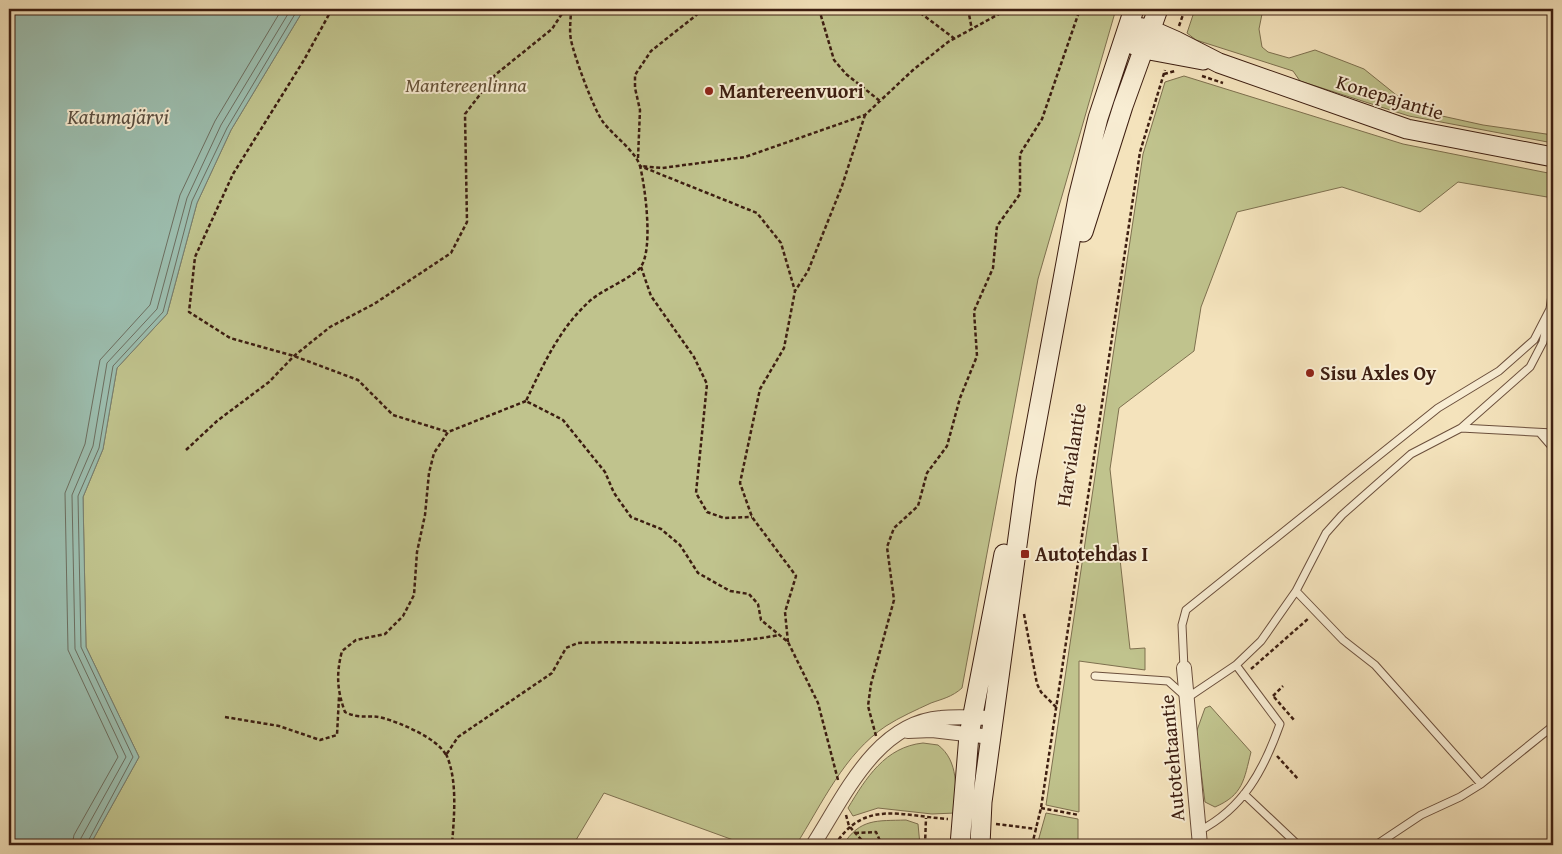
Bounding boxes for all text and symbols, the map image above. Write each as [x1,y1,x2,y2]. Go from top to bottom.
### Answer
street label: Konepajantie [1333,66,1447,127]
park label: Mantereenlinna [405,70,528,99]
place label: Mantereenvuori [719,76,864,105]
marker: Mantereenvuori [703,85,715,97]
water label: Katumajärvi [66,101,169,132]
place label: Sisu Axles Oy [1320,358,1437,387]
marker: Sisu Axles Oy [1304,367,1316,379]
street label: Harvialantie [1048,401,1093,509]
place label: Autotehdas I [1035,539,1148,568]
marker: Autotehdas I [1019,548,1031,560]
street label: Autotehtaantie [1152,693,1191,823]

